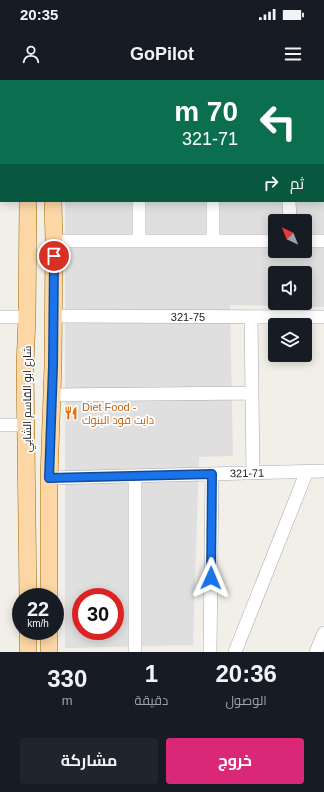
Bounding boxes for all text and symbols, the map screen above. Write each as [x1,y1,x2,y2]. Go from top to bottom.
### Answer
text: 20:35 [20,6,58,23]
icon: person [20,43,42,65]
icon: menu [282,43,304,65]
text: GoPilot [130,44,194,64]
text: 70 m [174,96,238,127]
icon: left [252,96,304,148]
text: 321-71 [182,129,238,149]
icon: right [260,172,282,194]
text: ثم [290,175,304,192]
north arrow [268,214,312,258]
map controls [268,214,312,362]
pin [37,239,71,273]
icon: arrive [43,245,65,267]
button: sound [268,266,312,310]
street label: 321-75 [171,311,205,323]
button: layers [268,318,312,362]
street label: شارع ابو القاسم الشابي [21,346,36,452]
place label: Diet Food - دايت فود البنوك [82,401,154,427]
restaurant icon: Diet Food - دايت فود البنوك [63,405,79,421]
street label: 321-71 [230,467,264,479]
position arrow [190,557,232,599]
speed limit sign: 30 [72,588,124,640]
text: 22 [27,598,49,620]
text: km/h [27,618,49,629]
text: 1 [145,660,158,687]
text: 20:36 [215,660,277,687]
text: 330 [47,665,87,692]
text: m [62,693,73,708]
text: دقيقة [134,693,168,708]
text: الوصول [225,693,267,708]
button: مشاركة [20,738,158,784]
button: خروج [166,738,304,784]

